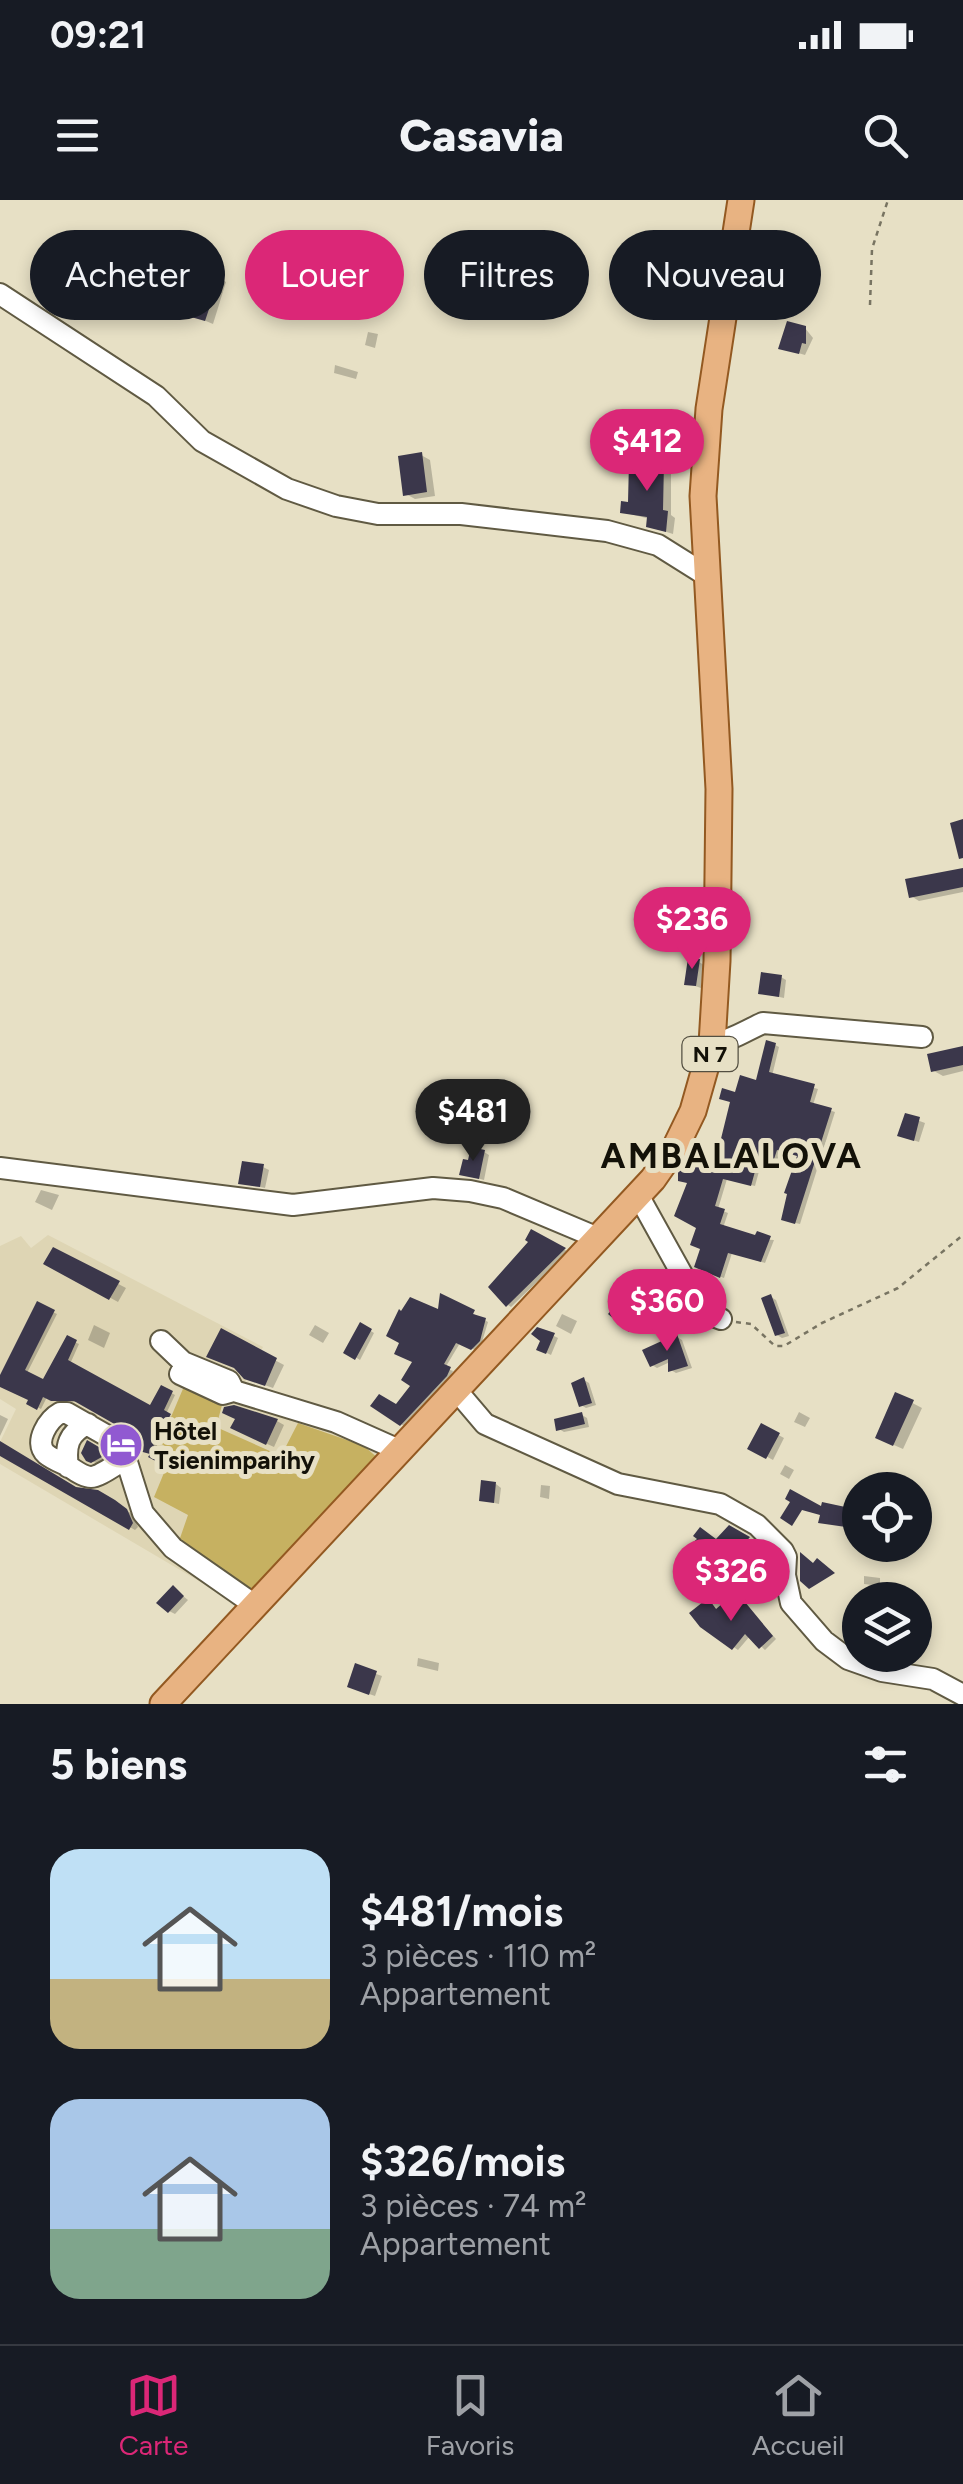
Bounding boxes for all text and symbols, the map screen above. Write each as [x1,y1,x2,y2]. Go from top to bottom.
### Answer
text: 09:21 [50,12,146,58]
icon: menu [50,108,105,163]
text: Casavia [399,108,564,162]
icon: search [858,108,913,163]
chip: Acheter [30,230,225,320]
chip: Louer [245,230,404,320]
chip: Filtres [424,230,589,320]
chip: Nouveau [609,230,821,320]
pin: $412 [588,409,706,494]
text: $412 [612,422,682,460]
pin: $236 [633,887,751,972]
text: $236 [656,900,728,938]
road number: N 7 [682,1037,738,1071]
pin: $481 [414,1079,532,1164]
text: $481 [437,1092,509,1130]
district label: AMBALALOVA [601,1135,863,1177]
pin: $360 [608,1269,726,1354]
text: $360 [630,1282,704,1320]
place label: Hôtel Tsienimparihy [154,1416,316,1475]
hotel icon: Hôtel Tsienimparihy [98,1422,144,1468]
map controls [842,1472,932,1672]
button: locate [842,1472,932,1562]
pin: $326 [672,1539,790,1624]
text: $326 [695,1552,767,1590]
button: layers [842,1582,932,1672]
icon: filters [858,1737,913,1792]
text: 5 biens [50,1739,187,1790]
text: $481/mois [360,1886,563,1937]
icon: home [130,1889,250,2009]
text: 3 pièces · 110 m² [360,1937,596,1975]
text: Appartement [360,1975,551,2013]
text: $326/mois [360,2136,565,2187]
icon: home [130,2139,250,2259]
text: 3 pièces · 74 m² [360,2187,587,2225]
text: Appartement [360,2225,551,2263]
tab: Carte [119,2368,188,2462]
tab: Favoris [426,2368,514,2462]
tab: Accueil [752,2368,844,2462]

